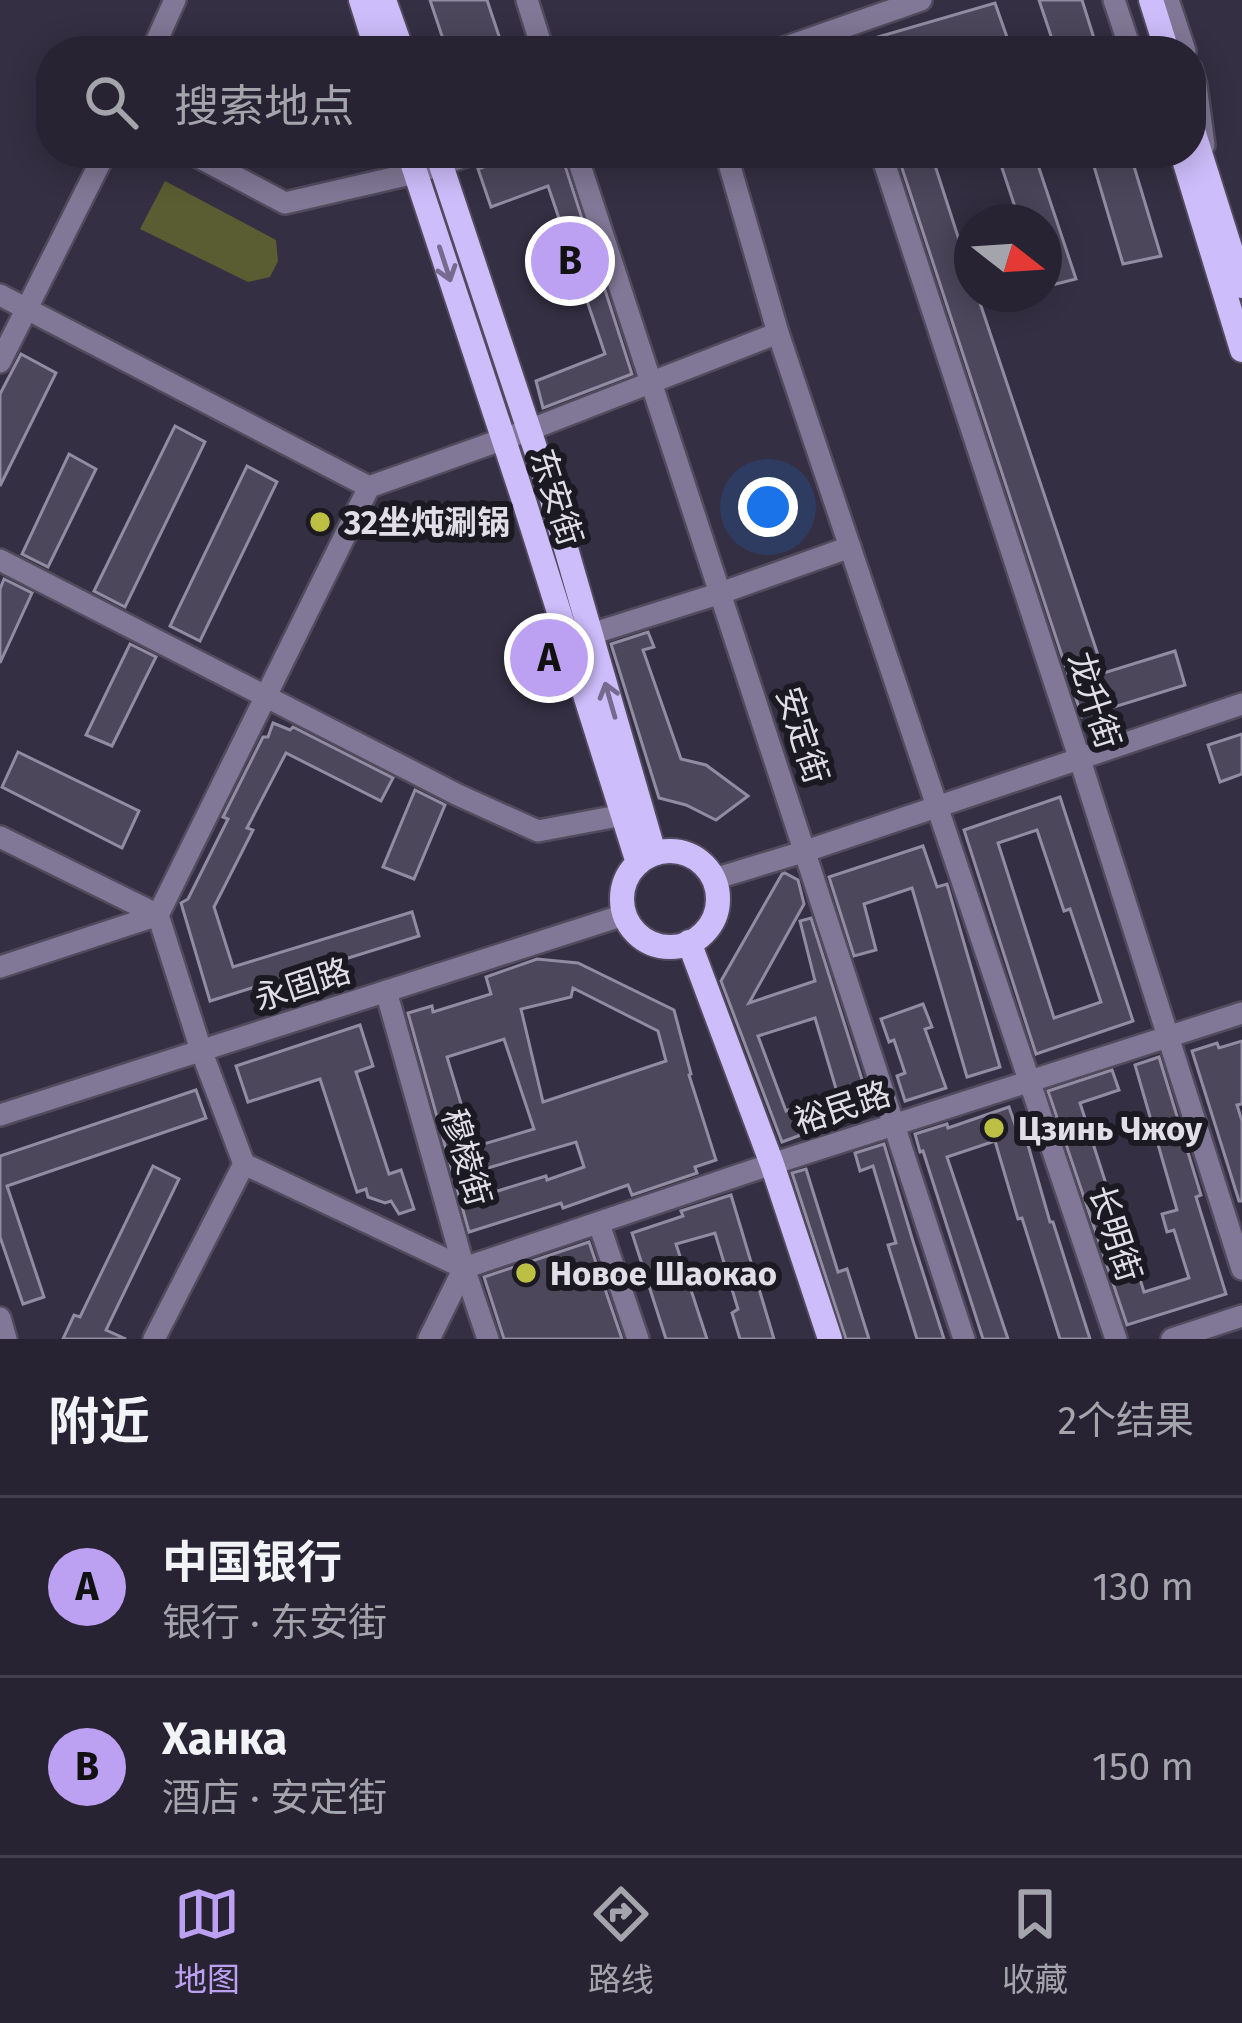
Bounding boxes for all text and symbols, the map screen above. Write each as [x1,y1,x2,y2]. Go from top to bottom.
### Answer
search box [36,36,1206,168]
icon: search [78,69,144,135]
text: 搜索地点 [174,80,354,134]
north arrow [954,204,1062,312]
pin: B [531,216,609,306]
one-way arrow [436,244,458,282]
street label: 东安街 [522,444,590,551]
your location [738,477,798,537]
place label: 32坐炖涮锅 [343,503,510,543]
marker: 32坐炖涮锅 [307,509,333,535]
pin: A [510,613,588,703]
street label: 龙升街 [1060,647,1128,754]
one-way arrow [598,682,620,720]
street label: 安定街 [768,682,836,789]
street label: 永固路 [249,951,356,1019]
street label: 裕民路 [789,1074,896,1142]
street label: 穆棱街 [433,1104,499,1210]
place label: Цзинь Чжоу [1018,1109,1203,1149]
marker: Цзинь Чжоу [981,1115,1007,1141]
street label: 长明街 [1081,1180,1149,1287]
place label: Новое Шаокао [550,1254,777,1294]
marker: Новое Шаокао [513,1260,539,1286]
text: 附近 [48,1391,150,1453]
text: 2个结果 [1058,1398,1194,1444]
text: 中国银行 [162,1536,342,1590]
text: A [75,1564,99,1610]
text: 130 m [1092,1564,1194,1610]
text: 银行 · 东安街 [162,1600,387,1646]
text: Ханка [162,1712,287,1766]
text: B [75,1744,99,1790]
text: 150 m [1092,1744,1194,1790]
text: 酒店 · 安定街 [162,1775,387,1821]
tab: 地图 [174,1881,240,2001]
tab: 路线 [588,1881,654,2001]
tab: 收藏 [1002,1881,1068,2001]

